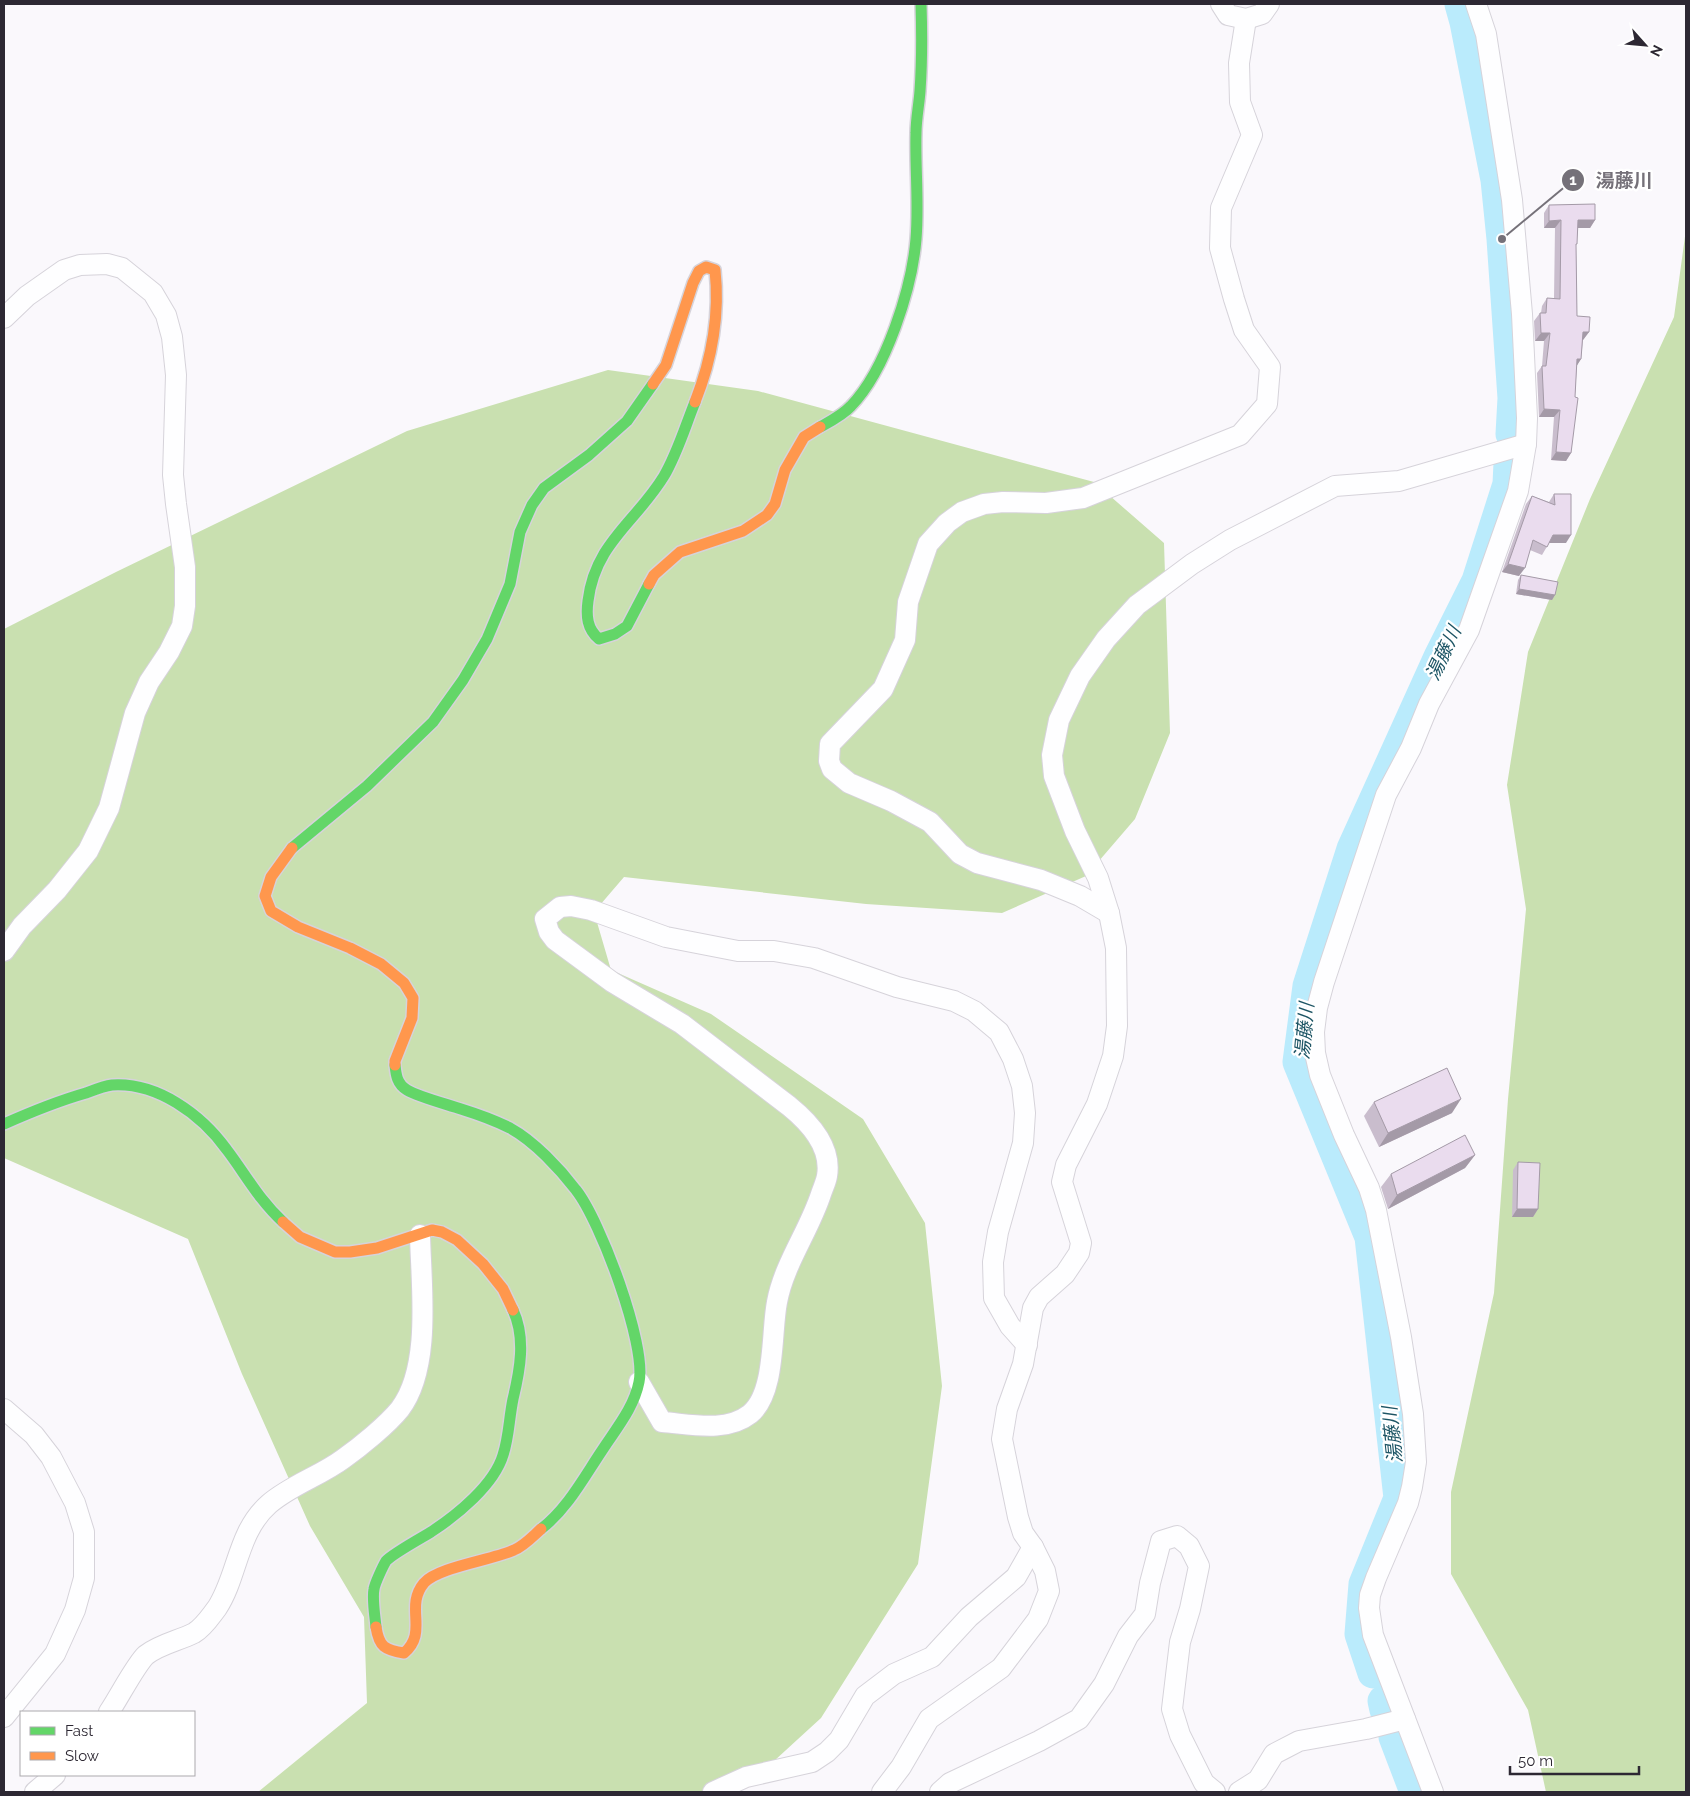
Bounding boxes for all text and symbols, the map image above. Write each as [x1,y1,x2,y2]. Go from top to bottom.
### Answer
north arrow [1620,20,1670,70]
text: N [1647,43,1666,59]
callout: 湯藤川 [1561,163,1663,197]
text: 湯藤川 [1595,169,1653,191]
text: 1 [1569,171,1577,189]
water label: 湯藤川 [1421,621,1466,683]
water label: 湯藤川 [1291,1000,1318,1060]
water label: 湯藤川 [1378,1404,1406,1465]
legend [20,1711,195,1776]
text: Fast [65,1722,93,1740]
scale bar [1510,1744,1639,1776]
text: Slow [65,1747,99,1765]
text: 50 m [1518,1752,1553,1770]

